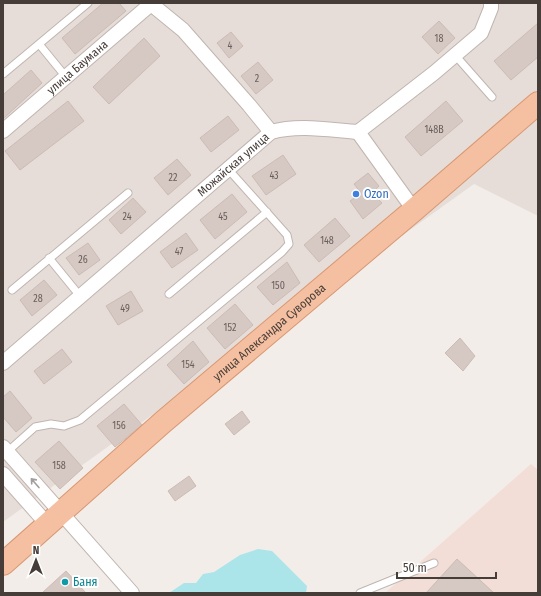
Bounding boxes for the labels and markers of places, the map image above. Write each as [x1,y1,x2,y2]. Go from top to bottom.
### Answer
place label: Ozon [364,187,389,201]
marker: Ozon [351,189,361,199]
place label: Баня [73,575,98,589]
marker: Баня [60,577,70,587]

